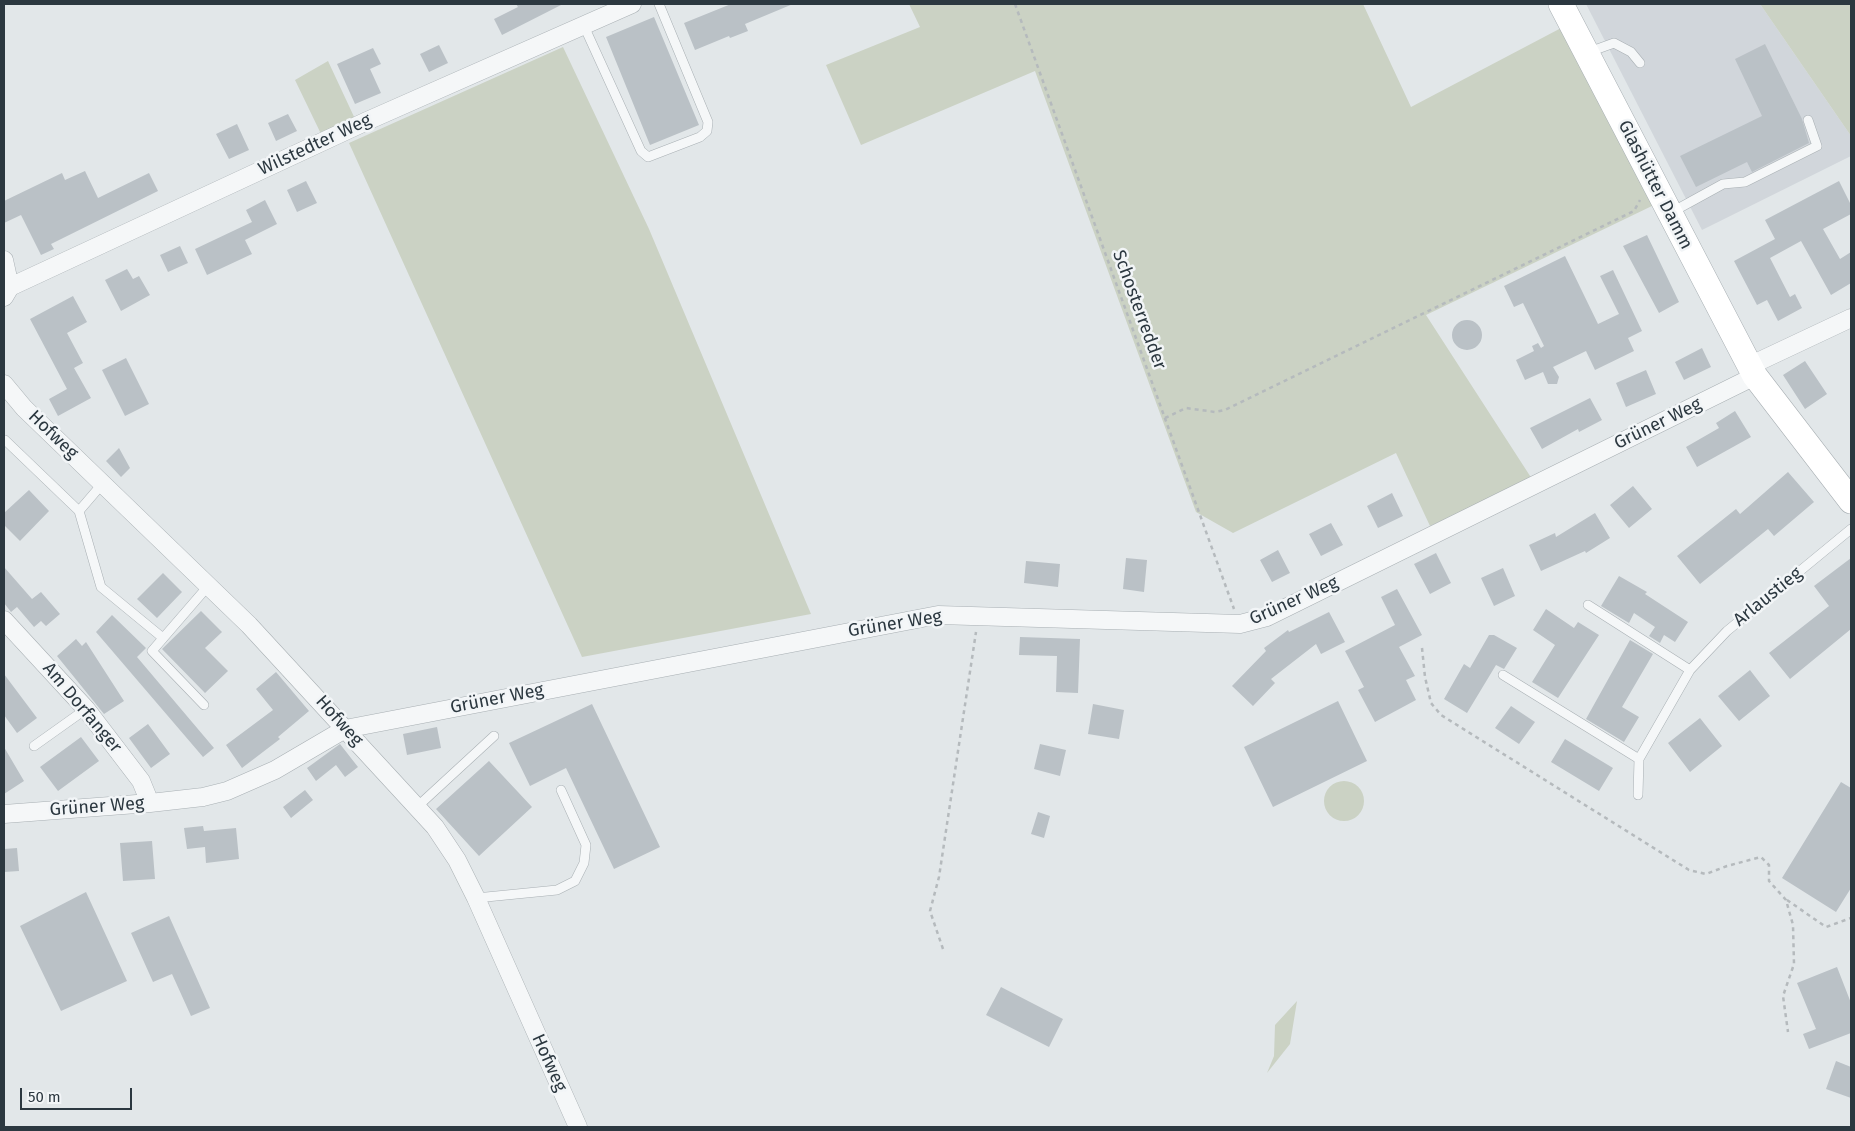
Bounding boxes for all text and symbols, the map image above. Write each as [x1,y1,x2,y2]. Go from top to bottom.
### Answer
street label: Wilstedter Weg [255,109,375,181]
street label: Glashütter Damm [1613,117,1697,253]
street label: Schosterredder [1107,247,1171,373]
street label: Grüner Weg [1611,394,1705,454]
street label: Hofweg [24,406,82,464]
street label: Arlaustieg [1729,563,1807,631]
street label: Grüner Weg [1246,572,1342,630]
street label: Grüner Weg [847,606,943,642]
street label: Am Dorfanger [38,658,126,758]
street label: Grüner Weg [448,679,546,719]
street label: Hofweg [311,691,367,751]
street label: Grüner Weg [49,793,145,821]
street label: Hofweg [527,1031,571,1095]
scale bar [22,1078,135,1110]
text: 50 m [28,1088,61,1106]

